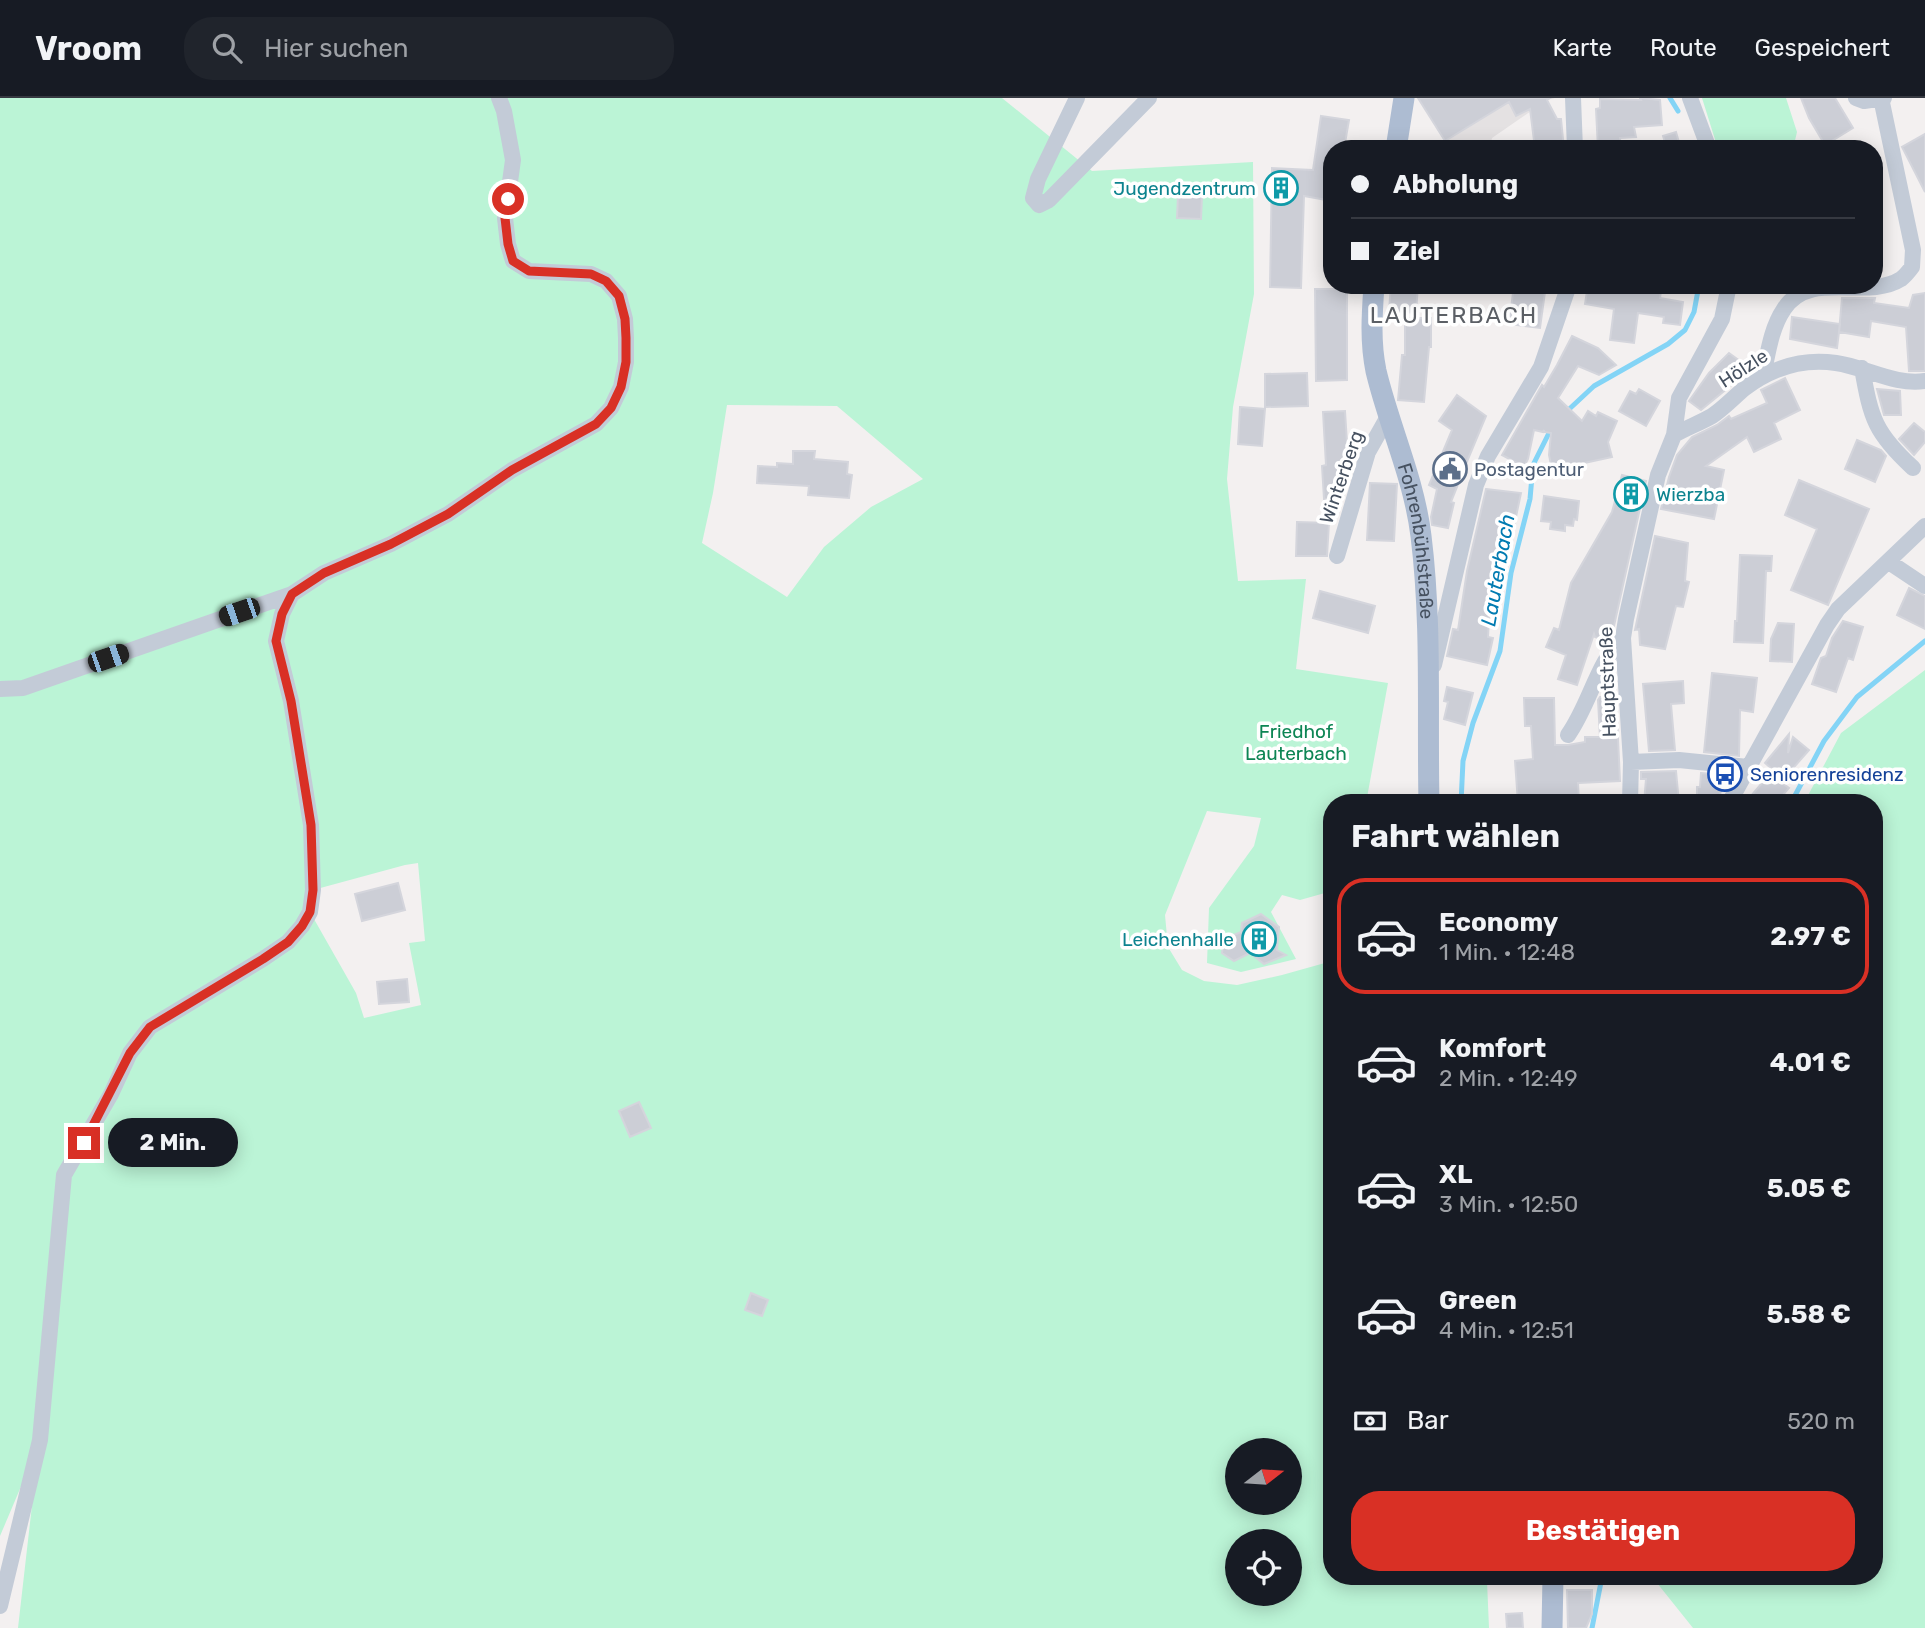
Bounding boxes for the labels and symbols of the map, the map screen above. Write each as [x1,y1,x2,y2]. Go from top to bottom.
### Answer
building icon: Jugendzentrum [1262,169,1300,207]
place label: Jugendzentrum [1113,177,1256,200]
route start [492,183,524,215]
district label: LAUTERBACH [1370,301,1538,329]
street label: Hölzle [1714,344,1772,393]
street label: Winterberg [1315,428,1368,527]
public building icon: Postagentur [1431,450,1469,488]
place label: Postagentur [1474,458,1585,481]
street label: Fohrenbühlstraße [1393,460,1438,620]
building icon: Wierzba [1612,475,1650,513]
place label: Wierzba [1656,483,1725,506]
water label: Lauterbach [1475,512,1520,628]
car [216,595,263,629]
street label: Hauptstraße [1594,626,1621,738]
car [85,641,132,675]
park label: Friedhof Lauterbach [1245,720,1347,765]
bus stop icon: Seniorenresidenz [1706,755,1744,793]
place label: Seniorenresidenz [1750,763,1904,786]
building icon: Leichenhalle [1240,920,1278,958]
place label: Leichenhalle [1122,928,1234,951]
callout: 2 Min. [108,1118,238,1168]
route end [68,1127,100,1159]
north arrow [1225,1438,1302,1516]

